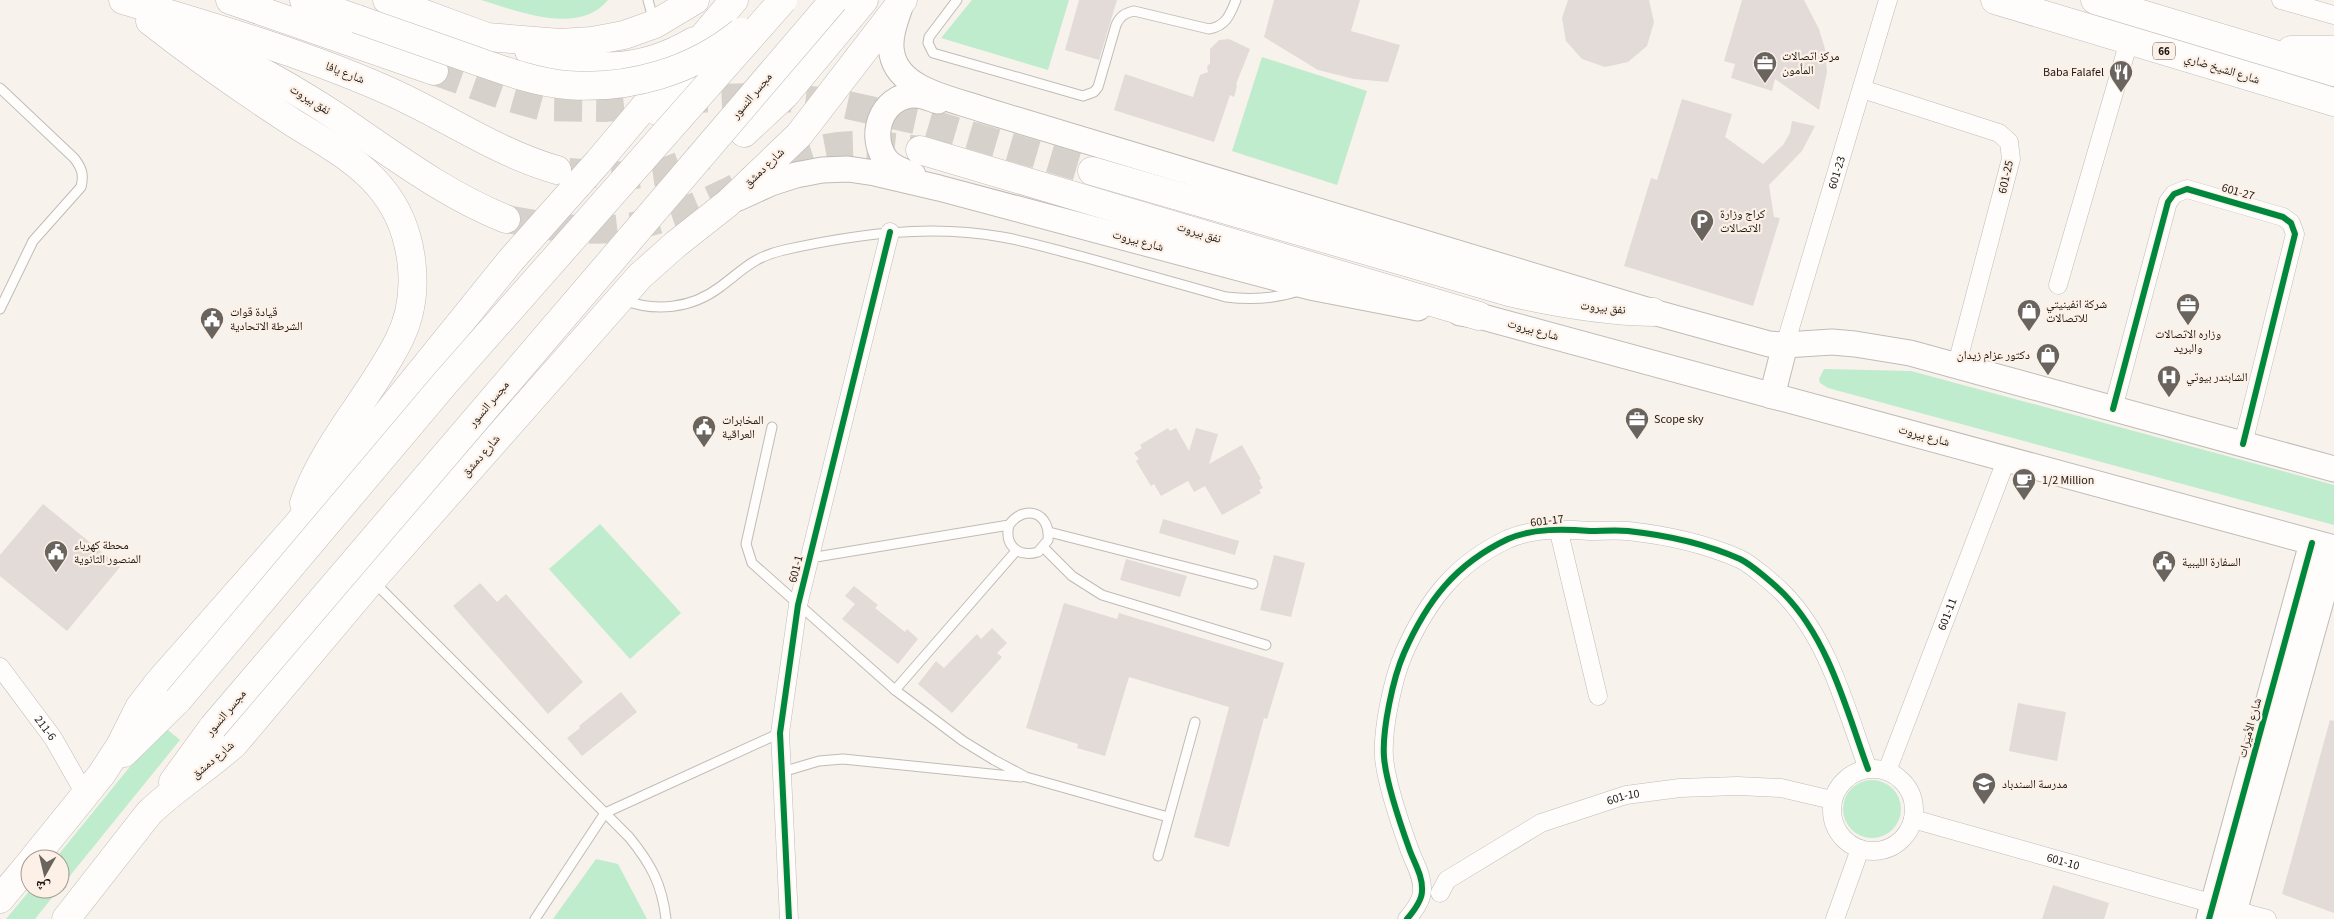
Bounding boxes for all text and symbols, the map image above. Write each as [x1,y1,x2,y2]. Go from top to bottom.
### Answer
road number: 66 [2153,42,2175,59]
place label: مركز اتصالات المأمون [1782,48,1839,79]
street label: شارع الشيخ ضاري [2182,49,2262,90]
office icon: مركز اتصالات المأمون [1752,50,1778,84]
street label: شارع يافا [323,58,367,88]
restaurant icon: Baba Falafel [2108,59,2134,93]
place label: Baba Falafel [2043,64,2104,81]
street label: مجسر النسور [727,69,776,124]
street label: نفق بيروت [286,81,334,119]
street label: شارع دمشق [740,144,788,192]
street label: 601-23 [1824,154,1849,191]
street label: 601-25 [1994,159,2018,195]
street label: 601-27 [2220,179,2256,205]
place label: كراج وزارة الاتصالات [1720,206,1765,237]
parking icon: كراج وزارة الاتصالات [1689,208,1715,242]
street label: نفق بيروت [1175,218,1223,248]
street label: شارع بيروت [1110,226,1166,256]
office icon: وزاره الاتصالات والبريد [2175,292,2201,326]
place label: شركة انفينيتي للاتصالات [2046,296,2107,327]
street label: نفق بيروت [1580,297,1626,319]
shop icon: شركة انفينيتي للاتصالات [2016,298,2042,332]
place label: قيادة قوات الشرطة الاتحادية [230,304,303,335]
public building icon: قيادة قوات الشرطة الاتحادية [199,306,225,340]
street label: شارع بيروت [1505,315,1561,345]
place label: وزاره الاتصالات والبريد [2155,326,2221,357]
shop icon: دكتور عزام زيدان [2035,342,2061,376]
place label: دكتور عزام زيدان [1957,347,2030,364]
hospital icon: الشابندر بيوتي [2156,364,2182,398]
place label: الشابندر بيوتي [2186,369,2248,387]
street label: مجسر النسور [464,377,513,432]
office icon: Scope sky [1624,406,1650,440]
place label: Scope sky [1654,411,1704,428]
place label: المخابرات العراقية [722,412,764,443]
public building icon: المخابرات العراقية [691,414,717,448]
street label: شارع بيروت [1896,421,1952,451]
street label: شارع دمشق [458,431,504,481]
cafe icon: 1/2 Million [2011,467,2037,501]
place label: 1/2 Million [2042,472,2094,489]
street label: 601-17 [1529,511,1565,531]
place label: محطة كهرباء المنصور الثانوية [74,537,141,568]
public building icon: محطة كهرباء المنصور الثانوية [43,539,69,573]
public building icon: السفارة الليبية [2151,549,2177,583]
street label: 601-1 [784,554,808,584]
place label: السفارة الليبية [2182,554,2241,571]
street label: 601-11 [1933,595,1961,633]
street label: مجسر النسور [201,686,250,741]
street label: شارع الأميرات [2234,696,2266,760]
street label: 211-6 [30,712,61,744]
street label: شارع دمشق [188,737,238,783]
school or university icon: مدرسة السندباد [1971,771,1997,805]
place label: مدرسة السندباد [2002,776,2067,793]
street label: 601-10 [1604,785,1641,809]
north arrow [20,849,70,899]
street label: 601-10 [2045,849,2082,874]
text: ش [34,875,52,897]

